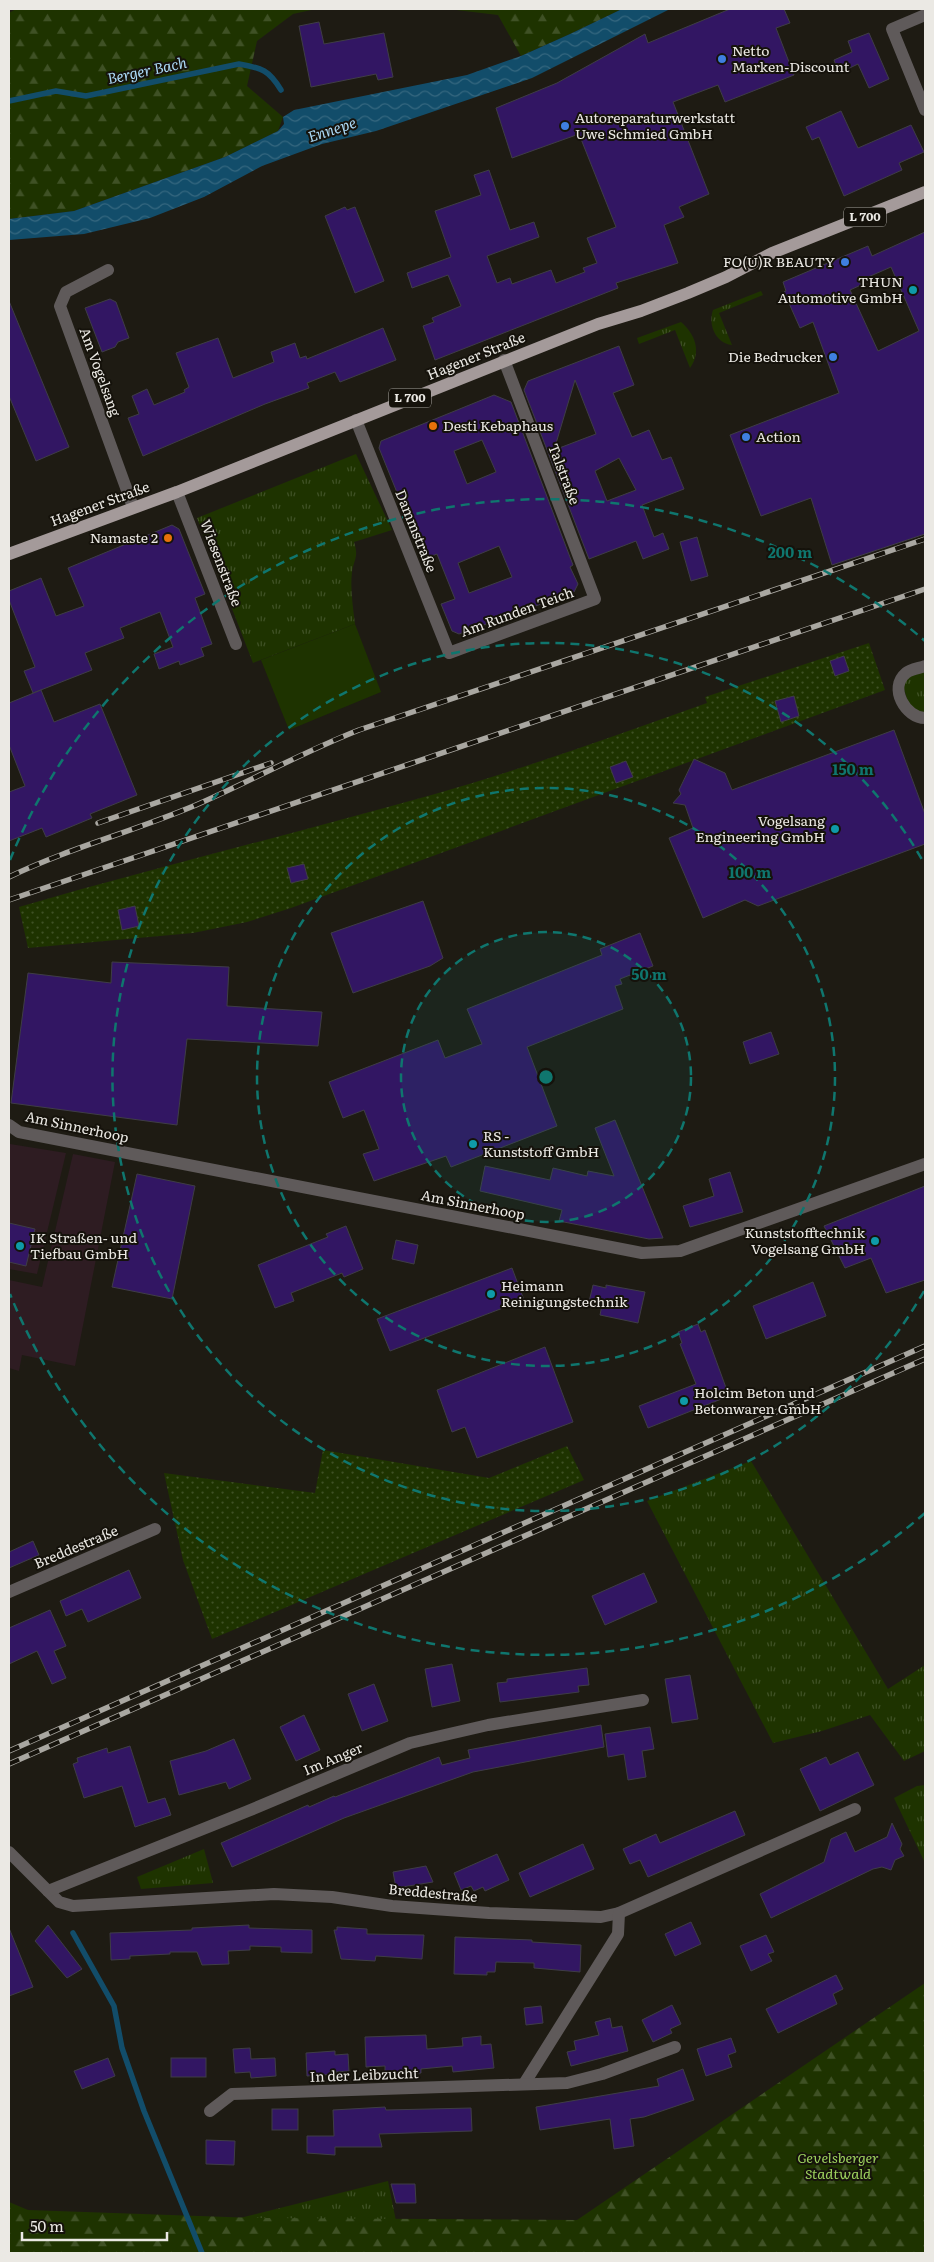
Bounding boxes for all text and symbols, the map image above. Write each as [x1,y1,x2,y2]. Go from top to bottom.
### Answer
place label: Netto Marken-Discount [732,40,850,76]
water label: Berger Bach [105,50,189,89]
marker: Netto Marken-Discount [716,53,728,65]
place label: Autoreparaturwerkstatt Uwe Schmied GmbH [575,107,736,143]
water label: Ennepe [304,110,359,147]
marker: Autoreparaturwerkstatt Uwe Schmied GmbH [559,120,571,132]
road number: L 700 [844,208,886,226]
place label: FO(U)R BEAUTY [723,251,835,271]
marker: FO(U)R BEAUTY [839,256,851,268]
place label: THUN Automotive GmbH [778,271,903,307]
marker: THUN Automotive GmbH [907,284,919,296]
street label: Am Vogelsang [76,324,126,419]
street label: Hagener Straße [424,326,528,384]
place label: Die Bedrucker [728,346,823,366]
marker: Die Bedrucker [827,351,839,363]
road number: L 700 [389,388,431,408]
place label: Desti Kebaphaus [443,415,553,435]
marker: Desti Kebaphaus [427,420,439,432]
place label: Action [756,426,801,446]
marker: Action [740,431,752,443]
street label: Talstraße [544,440,586,507]
street label: Hagener Straße [47,476,152,530]
street label: Dammstraße [391,486,443,575]
street label: Wiesenstraße [196,516,248,609]
place label: Namaste 2 [90,527,158,547]
marker: Namaste 2 [162,532,174,544]
text: 200 m [768,540,812,563]
street label: Am Runden Teich [457,581,576,641]
text: 150 m [832,757,874,780]
place label: Vogelsang Engineering GmbH [696,810,825,846]
marker: Vogelsang Engineering GmbH [829,823,841,835]
text: 100 m [729,860,771,883]
text: 50 m [631,962,667,985]
centre of rings [537,1068,555,1086]
street label: Am Sinnerhoop [24,1105,131,1147]
place label: RS - Kunststoff GmbH [483,1125,599,1161]
marker: RS - Kunststoff GmbH [467,1138,479,1150]
street label: Am Sinnerhoop [420,1184,527,1224]
place label: Kunststofftechnik Vogelsang GmbH [745,1222,865,1258]
place label: IK Straßen- und Tiefbau GmbH [30,1227,138,1263]
marker: Kunststofftechnik Vogelsang GmbH [869,1235,881,1247]
marker: IK Straßen- und Tiefbau GmbH [14,1240,26,1252]
place label: Heimann Reinigungstechnik [501,1275,628,1311]
marker: Heimann Reinigungstechnik [485,1288,497,1300]
place label: Holcim Beton und Betonwaren GmbH [694,1382,822,1418]
marker: Holcim Beton und Betonwaren GmbH [678,1395,690,1407]
street label: Breddestraße [31,1519,121,1573]
street label: Im Anger [300,1736,366,1780]
street label: Breddestraße [388,1878,478,1906]
street label: In der Leibzucht [309,2062,419,2086]
park label: Gevelsberger Stadtwald [797,2147,879,2183]
scale bar [22,2210,168,2242]
text: 50 m [30,2214,64,2237]

